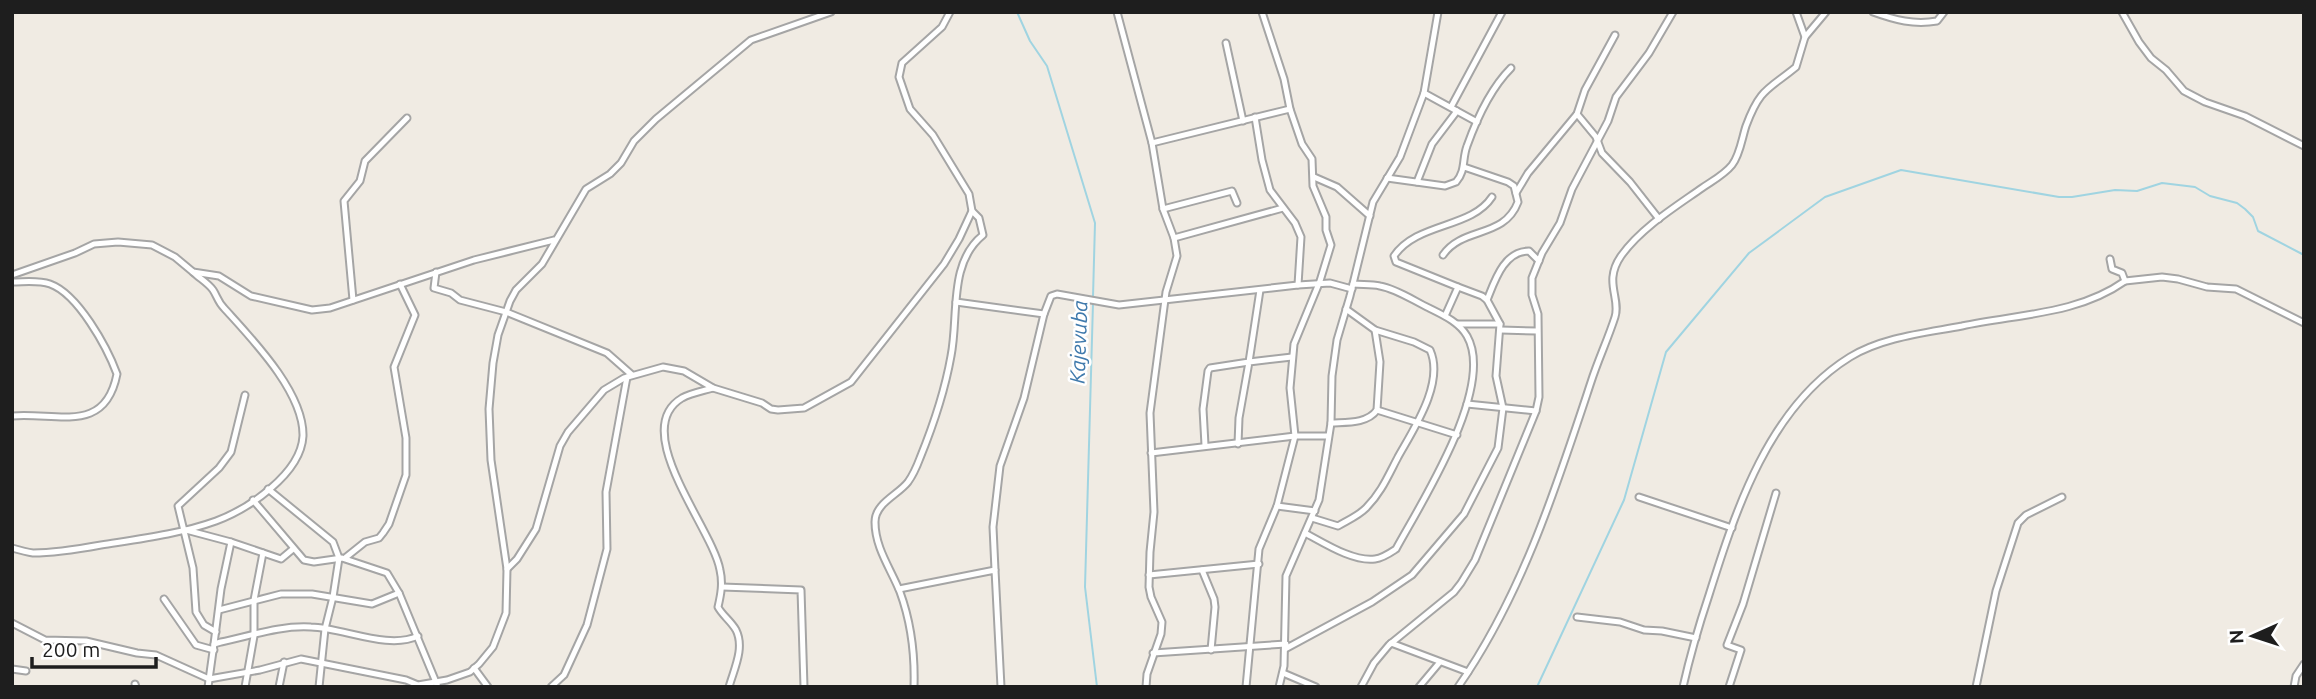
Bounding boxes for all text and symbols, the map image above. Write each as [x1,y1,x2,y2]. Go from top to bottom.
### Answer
water label: Kajevuba [1065,300,1091,384]
north arrow [2218,601,2288,671]
scale bar [32,626,156,670]
text: N [2225,629,2247,645]
text: 200 m [42,637,100,661]

